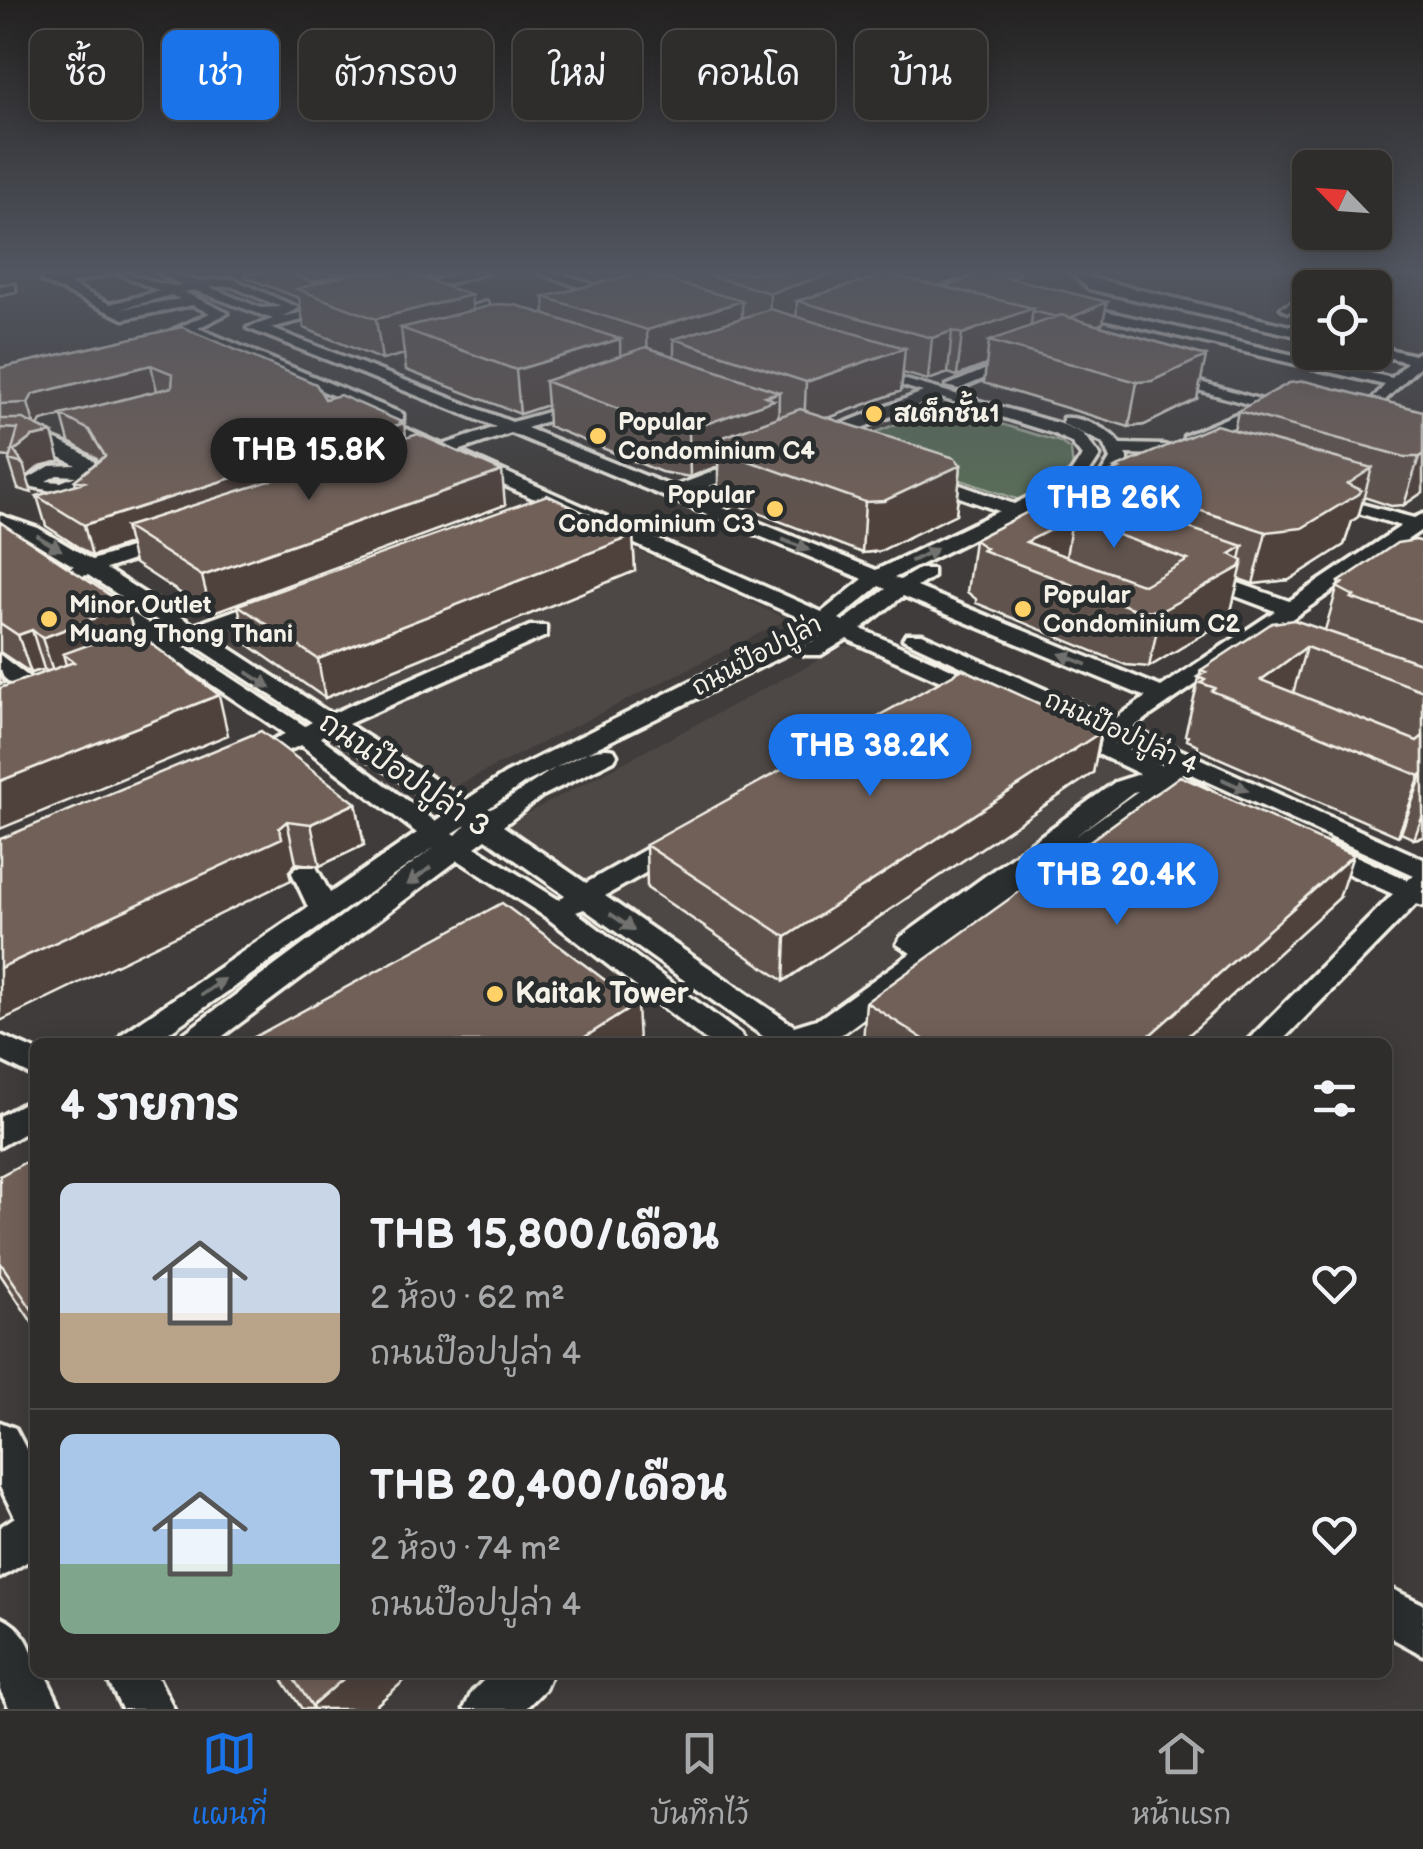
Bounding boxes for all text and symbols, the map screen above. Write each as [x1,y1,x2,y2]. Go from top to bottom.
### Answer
chip: ซื้อ [30,30,142,120]
chip: เช่า [162,30,279,120]
chip: ตัวกรอง [299,30,493,120]
chip: ใหม่ [513,30,642,120]
chip: คอนโด [662,30,835,120]
chip: บ้าน [855,30,987,120]
north arrow [1292,150,1392,250]
map controls [1292,150,1392,370]
button: locate [1292,270,1392,370]
place label: สเต็กชั้น1 [894,390,1000,430]
marker: สเต็กชั้น1 [863,403,885,425]
place label: Popular Condominium C4 [618,407,815,467]
pin: THB 15.8K [195,418,423,503]
marker: Popular Condominium C4 [587,425,609,447]
text: THB 15.8K [232,431,386,470]
pin: THB 26K [1022,466,1206,551]
text: THB 26K [1047,479,1181,518]
place label: Popular Condominium C3 [558,480,756,540]
marker: Popular Condominium C3 [764,498,786,520]
one-way arrow [35,533,63,551]
one-way arrow [781,537,810,553]
one-way arrow [910,547,939,564]
place label: Popular Condominium C2 [1043,580,1240,640]
place label: Minor Outlet Muang Thong Thani [69,590,293,650]
marker: Popular Condominium C2 [1012,598,1034,620]
street label: ถนนป๊อปปูล่า [686,607,828,705]
marker: Minor Outlet Muang Thong Thani [38,608,60,630]
one-way arrow [1058,651,1088,667]
one-way arrow [245,670,272,688]
street label: ถนนป๊อปปูล่า 4 [1039,682,1203,784]
street label: ถนนป๊อปปูล่า 3 [310,702,498,848]
pin: THB 38.2K [756,714,984,799]
text: THB 38.2K [791,727,949,766]
one-way arrow [1220,777,1250,793]
pin: THB 20.4K [1003,843,1231,928]
text: THB 20.4K [1037,856,1197,895]
one-way arrow [406,865,433,885]
one-way arrow [608,912,635,931]
place label: Kaitak Tower [515,976,690,1012]
one-way arrow [199,978,226,997]
marker: Kaitak Tower [484,983,506,1005]
icon: filters [1307,1071,1362,1126]
text: 4 รายการ [60,1081,240,1132]
text: THB 15,800/เดือน [370,1210,719,1261]
icon: home [140,1223,260,1343]
icon: heart [1307,1256,1362,1311]
text: 2 ห้อง · 62 m² [370,1279,565,1318]
text: ถนนป๊อปปูล่า 4 [370,1335,581,1374]
text: THB 20,400/เดือน [370,1461,727,1512]
icon: home [140,1474,260,1594]
icon: heart [1307,1507,1362,1562]
text: 2 ห้อง · 74 m² [370,1530,561,1569]
text: ถนนป๊อปปูล่า 4 [370,1586,581,1625]
tab: แผนที่ [192,1726,267,1835]
tab: บันทึกไว้ [650,1726,749,1835]
tab: หน้าแรก [1132,1726,1231,1835]

